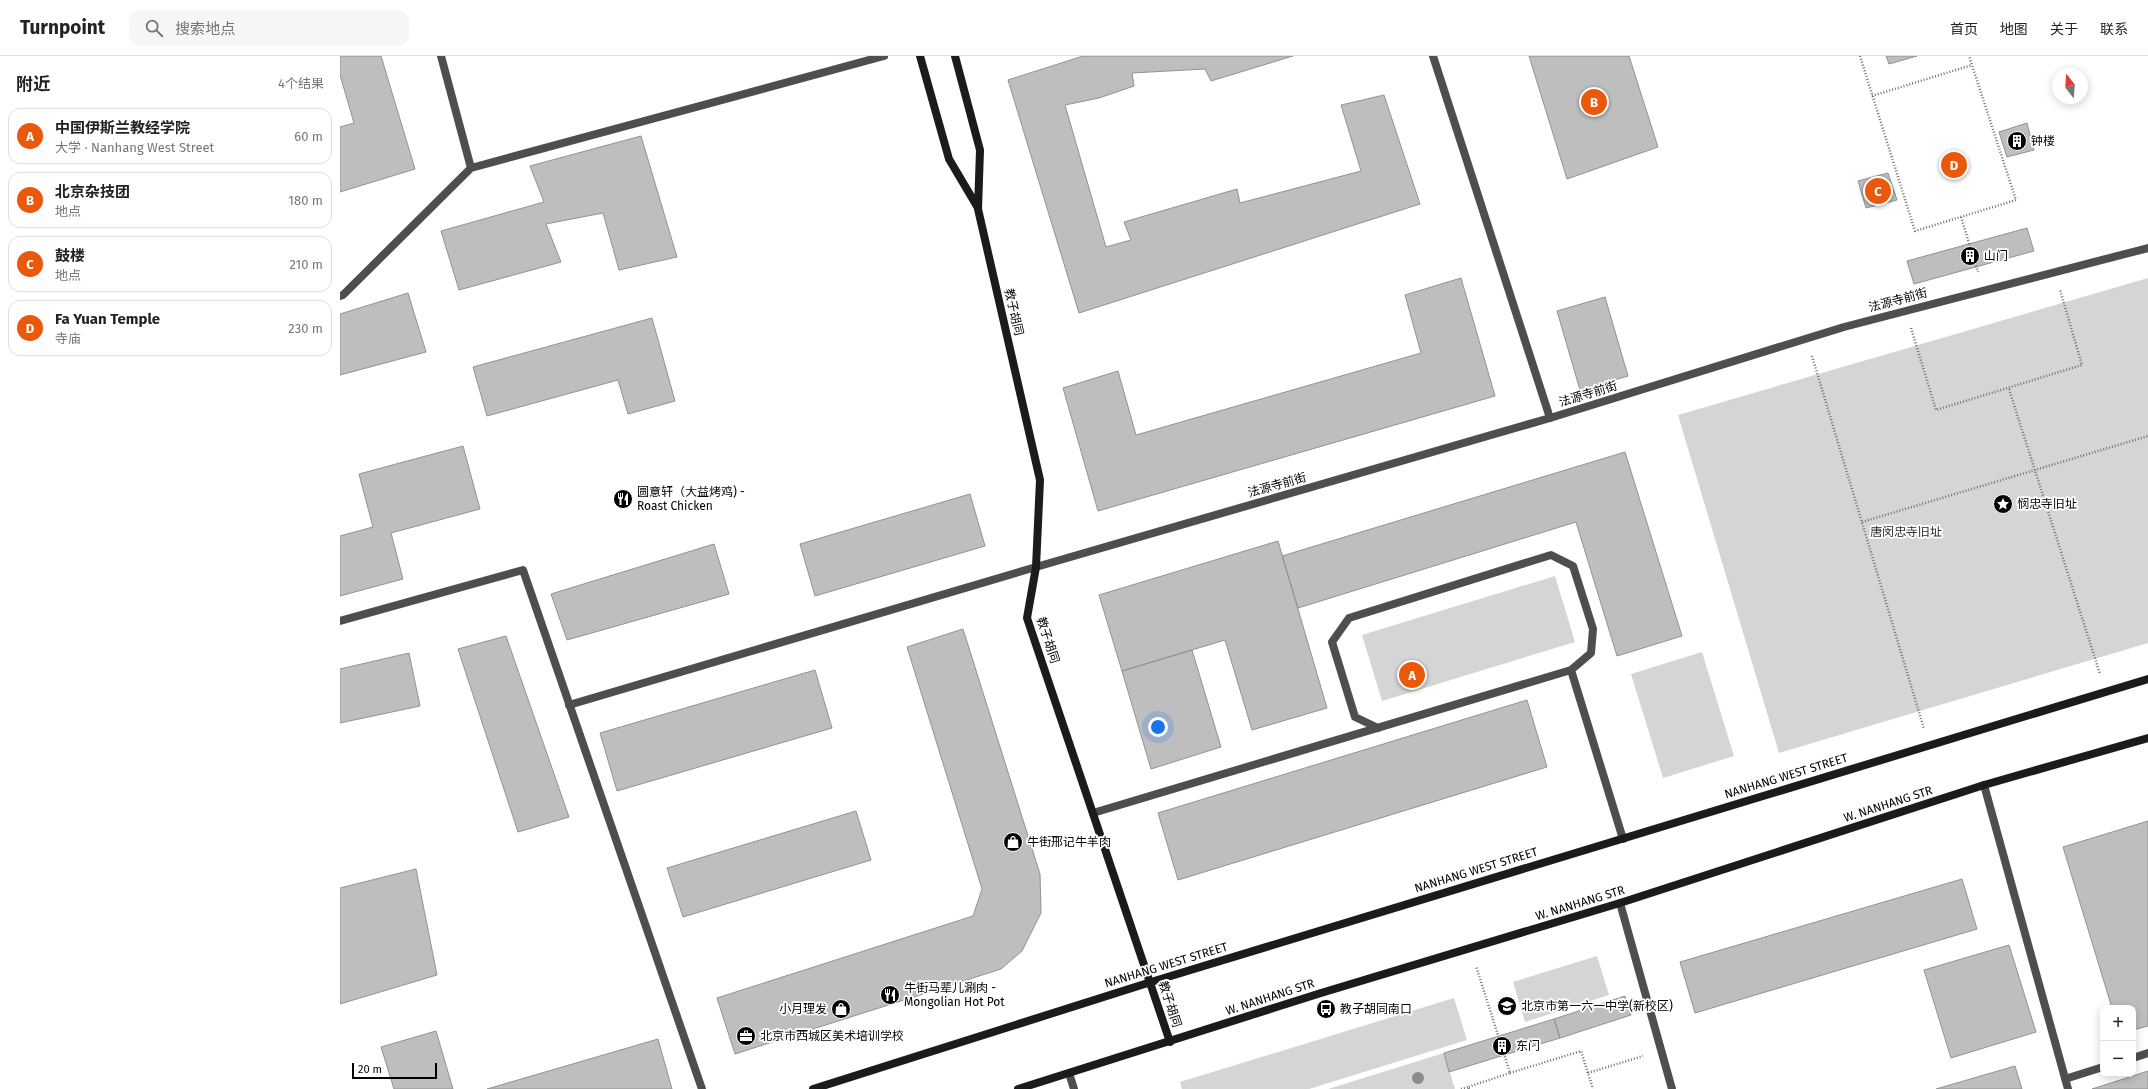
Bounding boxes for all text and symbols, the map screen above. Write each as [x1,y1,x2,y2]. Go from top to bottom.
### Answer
search box [129,10,409,46]
text: Turnpoint [20,16,105,39]
icon: search [143,17,165,39]
text: 搜索地点 [175,20,235,38]
text: 首页 [1950,21,1978,38]
text: 地图 [2000,21,2028,38]
text: 关于 [2050,21,2078,38]
text: 联系 [2100,21,2128,38]
north arrow [2052,68,2088,104]
text: 附近 [16,74,50,95]
text: 4个结果 [278,76,324,91]
pin: B [1581,87,1607,117]
text: 中国伊斯兰教经学院 [55,119,190,137]
text: A [26,129,34,144]
text: 60 m [294,129,323,144]
building icon: 钟楼 [2006,130,2028,152]
place label: 钟楼 [2031,134,2055,148]
text: 大学 · Nanhang West Street [55,140,214,155]
pin: D [1941,150,1967,180]
pin: C [1865,176,1891,206]
text: 北京杂技团 [55,183,130,201]
text: B [26,193,34,208]
text: 180 m [288,193,323,208]
text: 地点 [55,204,81,219]
building icon: 山门 [1959,245,1981,267]
text: 鼓楼 [55,247,85,265]
place label: 山门 [1984,249,2008,263]
text: C [26,257,34,272]
text: 210 m [289,257,323,272]
text: 地点 [55,268,81,283]
street label: 法源寺前街 [1867,285,1929,315]
street label: 教子胡同 [1002,287,1026,337]
text: Fa Yuan Temple [55,310,160,328]
text: D [26,321,34,336]
text: 230 m [288,321,323,336]
text: 寺庙 [55,331,81,346]
street label: 法源寺前街 [1557,379,1619,409]
street label: 法源寺前街 [1246,470,1308,500]
place label: 圆意轩（大益烤鸡) - Roast Chicken [637,485,745,513]
restaurant icon: 圆意轩（大益烤鸡) - Roast Chicken [612,488,634,510]
place icon: 悯忠寺旧址 [1992,493,2014,515]
place label: 悯忠寺旧址 [2017,497,2077,511]
park label: 唐闵忠寺旧址 [1870,525,1942,539]
street label: 教子胡同 [1034,615,1062,665]
pin: A [1399,660,1425,690]
your location [1148,717,1168,737]
street label: NANHANG WEST STREET [1723,750,1850,801]
street label: W. NANHANG STR [1842,783,1934,825]
shop icon: 牛街邢记牛羊肉 [1002,831,1024,853]
place label: 牛街邢记牛羊肉 [1027,835,1111,849]
street label: NANHANG WEST STREET [1413,844,1540,895]
street label: W. NANHANG STR [1534,883,1626,923]
street label: NANHANG WEST STREET [1103,939,1230,990]
street label: W. NANHANG STR [1224,976,1316,1018]
street label: 教子胡同 [1156,979,1184,1029]
place label: 牛街马辈儿涮肉 - Mongolian Hot Pot [904,981,1005,1009]
restaurant icon: 牛街马辈儿涮肉 - Mongolian Hot Pot [879,984,901,1006]
school or university icon: 北京市第一六一中学(新校区) [1496,995,1518,1017]
shop icon: 小月理发 [830,998,852,1020]
bus stop icon: 教子胡同南口 [1315,998,1337,1020]
place label: 北京市第一六一中学(新校区) [1521,999,1673,1013]
place label: 小月理发 [779,1002,827,1016]
place label: 教子胡同南口 [1340,1002,1412,1016]
map controls [2100,1005,2136,1077]
button: + [2100,1005,2136,1041]
office icon: 北京市西城区美术培训学校 [735,1025,757,1047]
place label: 北京市西城区美术培训学校 [760,1029,904,1043]
building icon: 东门 [1491,1035,1513,1057]
place label: 东门 [1516,1039,1540,1053]
button: − [2100,1041,2136,1077]
scale bar [352,1061,437,1080]
text: 20 m [358,1063,382,1076]

